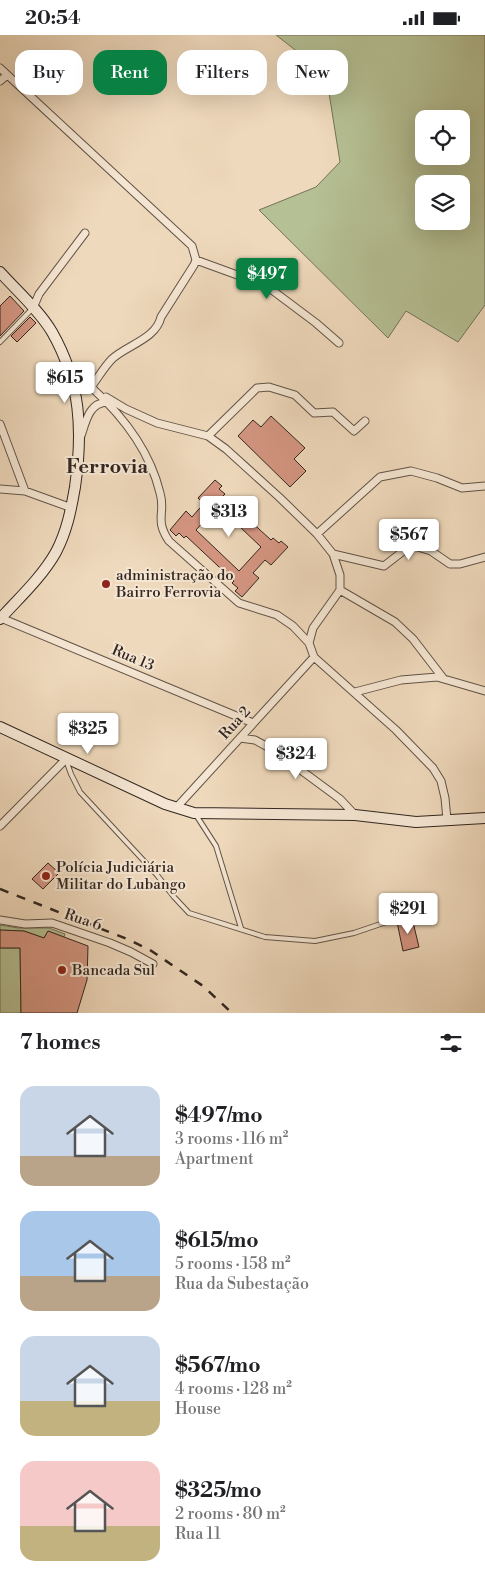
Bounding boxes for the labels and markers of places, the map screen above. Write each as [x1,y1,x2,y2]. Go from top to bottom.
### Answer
pin: $497 [237,257,297,300]
pin: $615 [35,361,95,404]
pin: $313 [199,495,259,538]
pin: $567 [379,519,439,561]
place label: administração do Bairro Ferrovia [115,566,234,602]
marker: administração do Bairro Ferrovia [100,578,112,590]
pin: $325 [58,713,118,755]
pin: $324 [266,737,326,780]
place label: Polícia Judiciária Militar do Lubango [56,858,186,894]
marker: Polícia Judiciária Militar do Lubango [40,870,52,882]
pin: $291 [378,893,438,935]
place label: Bancada Sul [71,961,156,980]
marker: Bancada Sul [56,964,68,976]

